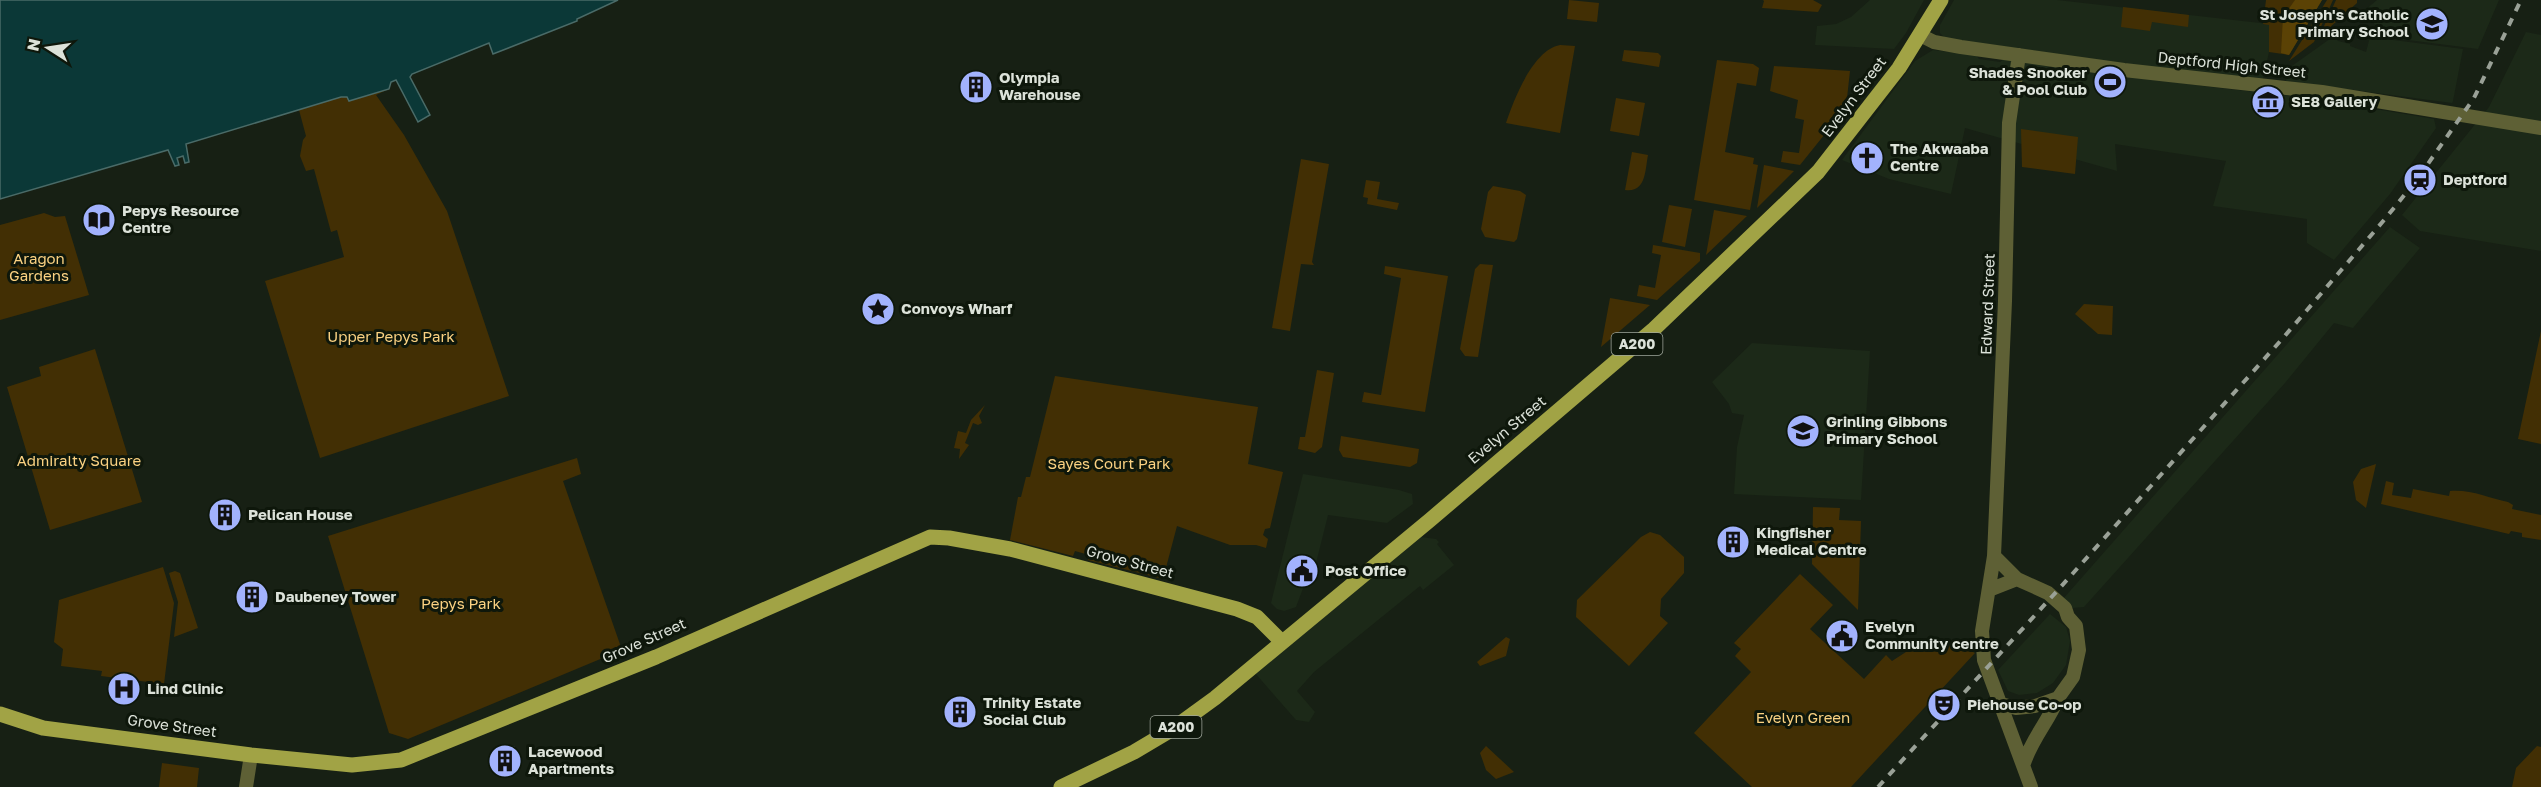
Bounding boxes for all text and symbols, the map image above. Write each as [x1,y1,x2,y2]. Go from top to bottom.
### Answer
place label: St Joseph's Catholic Primary School [2259,5,2409,40]
school or university icon: St Joseph's Catholic Primary School [2414,6,2450,42]
north arrow [18,18,78,78]
text: N [22,37,44,53]
street label: Deptford High Street [2157,47,2307,81]
street label: Evelyn Street [1817,53,1889,140]
place label: Shades Snooker & Pool Club [1969,63,2087,98]
sports icon: Shades Snooker & Pool Club [2092,64,2128,100]
place label: Olympia Warehouse [999,68,1081,103]
building icon: Olympia Warehouse [958,69,994,105]
museum icon: SE8 Gallery [2250,84,2286,120]
place label: SE8 Gallery [2291,92,2378,110]
place label: The Akwaaba Centre [1890,139,1989,174]
church icon: The Akwaaba Centre [1849,140,1885,176]
station icon: Deptford [2402,162,2438,198]
place label: Deptford [2443,170,2507,188]
place label: Pepys Resource Centre [122,201,239,236]
library icon: Pepys Resource Centre [81,202,117,238]
park label: Aragon Gardens [9,249,69,284]
street label: Edward Street [1976,253,1998,355]
place icon: Convoys Wharf [860,291,896,327]
place label: Convoys Wharf [901,299,1013,317]
park label: Upper Pepys Park [327,327,455,345]
road number: A200 [1612,333,1662,355]
street label: Evelyn Street [1464,391,1549,467]
place label: Grinling Gibbons Primary School [1826,412,1947,447]
school or university icon: Grinling Gibbons Primary School [1785,413,1821,449]
park label: Admiralty Square [17,451,141,469]
park label: Sayes Court Park [1048,454,1171,472]
building icon: Pelican House [207,497,243,533]
place label: Pelican House [248,505,353,523]
place label: Kingfisher Medical Centre [1756,523,1867,558]
building icon: Kingfisher Medical Centre [1715,524,1751,560]
street label: Grove Street [1084,541,1176,581]
public building icon: Post Office [1284,553,1320,589]
place label: Post Office [1325,561,1407,579]
building icon: Daubeney Tower [234,579,270,615]
place label: Daubeney Tower [275,587,396,605]
park label: Pepys Park [421,594,501,612]
street label: Grove Street [599,614,688,667]
place label: Evelyn Community centre [1865,617,1999,652]
public building icon: Evelyn Community centre [1824,618,1860,654]
hospital icon: Lind Clinic [106,671,142,707]
place label: Lind Clinic [147,679,224,697]
theatre icon: Piehouse Co-op [1926,687,1962,723]
place label: Trinity Estate Social Club [983,693,1082,728]
building icon: Trinity Estate Social Club [942,694,978,730]
place label: Piehouse Co-op [1967,695,2082,713]
park label: Evelyn Green [1756,708,1850,726]
street label: Grove Street [126,710,218,740]
road number: A200 [1150,716,1202,738]
place label: Lacewood Apartments [528,742,614,777]
building icon: Lacewood Apartments [487,743,523,779]

